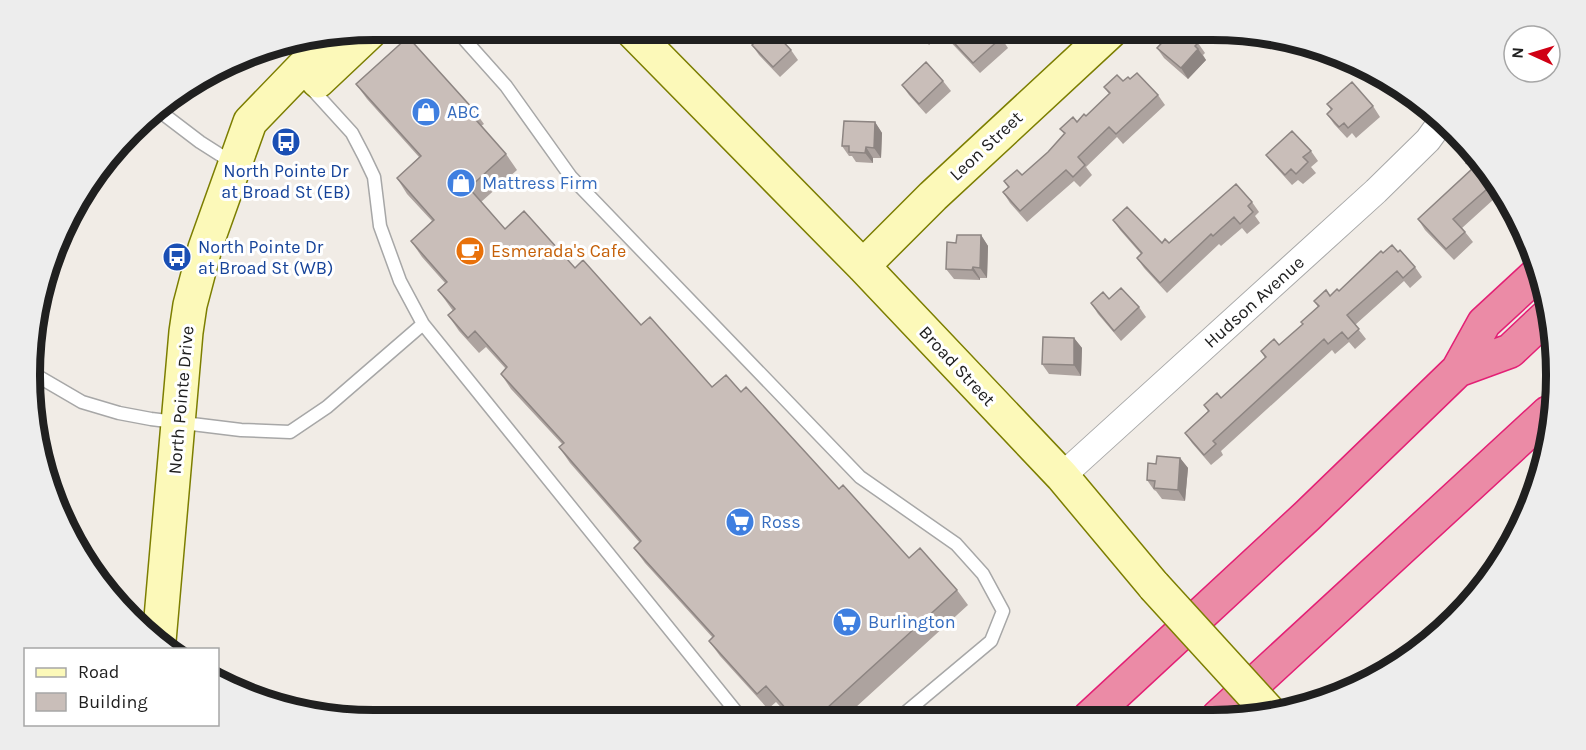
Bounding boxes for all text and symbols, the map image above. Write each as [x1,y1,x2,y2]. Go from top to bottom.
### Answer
north arrow [1502,24,1562,84]
text: N [1508,47,1527,59]
shop icon: ABC [410,96,442,128]
place label: ABC [447,101,480,123]
street label: Leon Street [945,106,1027,185]
bus stop icon: North Pointe Dr at Broad St (EB) [270,126,302,158]
place label: North Pointe Dr at Broad St (EB) [221,160,351,203]
shop icon: Mattress Firm [445,167,477,199]
place label: Mattress Firm [482,172,598,194]
cafe icon: Esmerada's Cafe [454,235,486,267]
place label: North Pointe Dr at Broad St (WB) [198,236,333,279]
place label: Esmerada's Cafe [491,240,626,262]
bus stop icon: North Pointe Dr at Broad St (WB) [161,241,193,273]
street label: Hudson Avenue [1199,251,1309,353]
street label: Broad Street [914,321,1000,411]
street label: North Pointe Drive [164,325,198,475]
supermarket icon: Ross [724,506,756,538]
place label: Ross [761,511,801,533]
supermarket icon: Burlington [831,606,863,638]
place label: Burlington [868,611,956,633]
legend [24,648,219,726]
text: Road [78,661,119,683]
text: Building [78,691,148,713]

